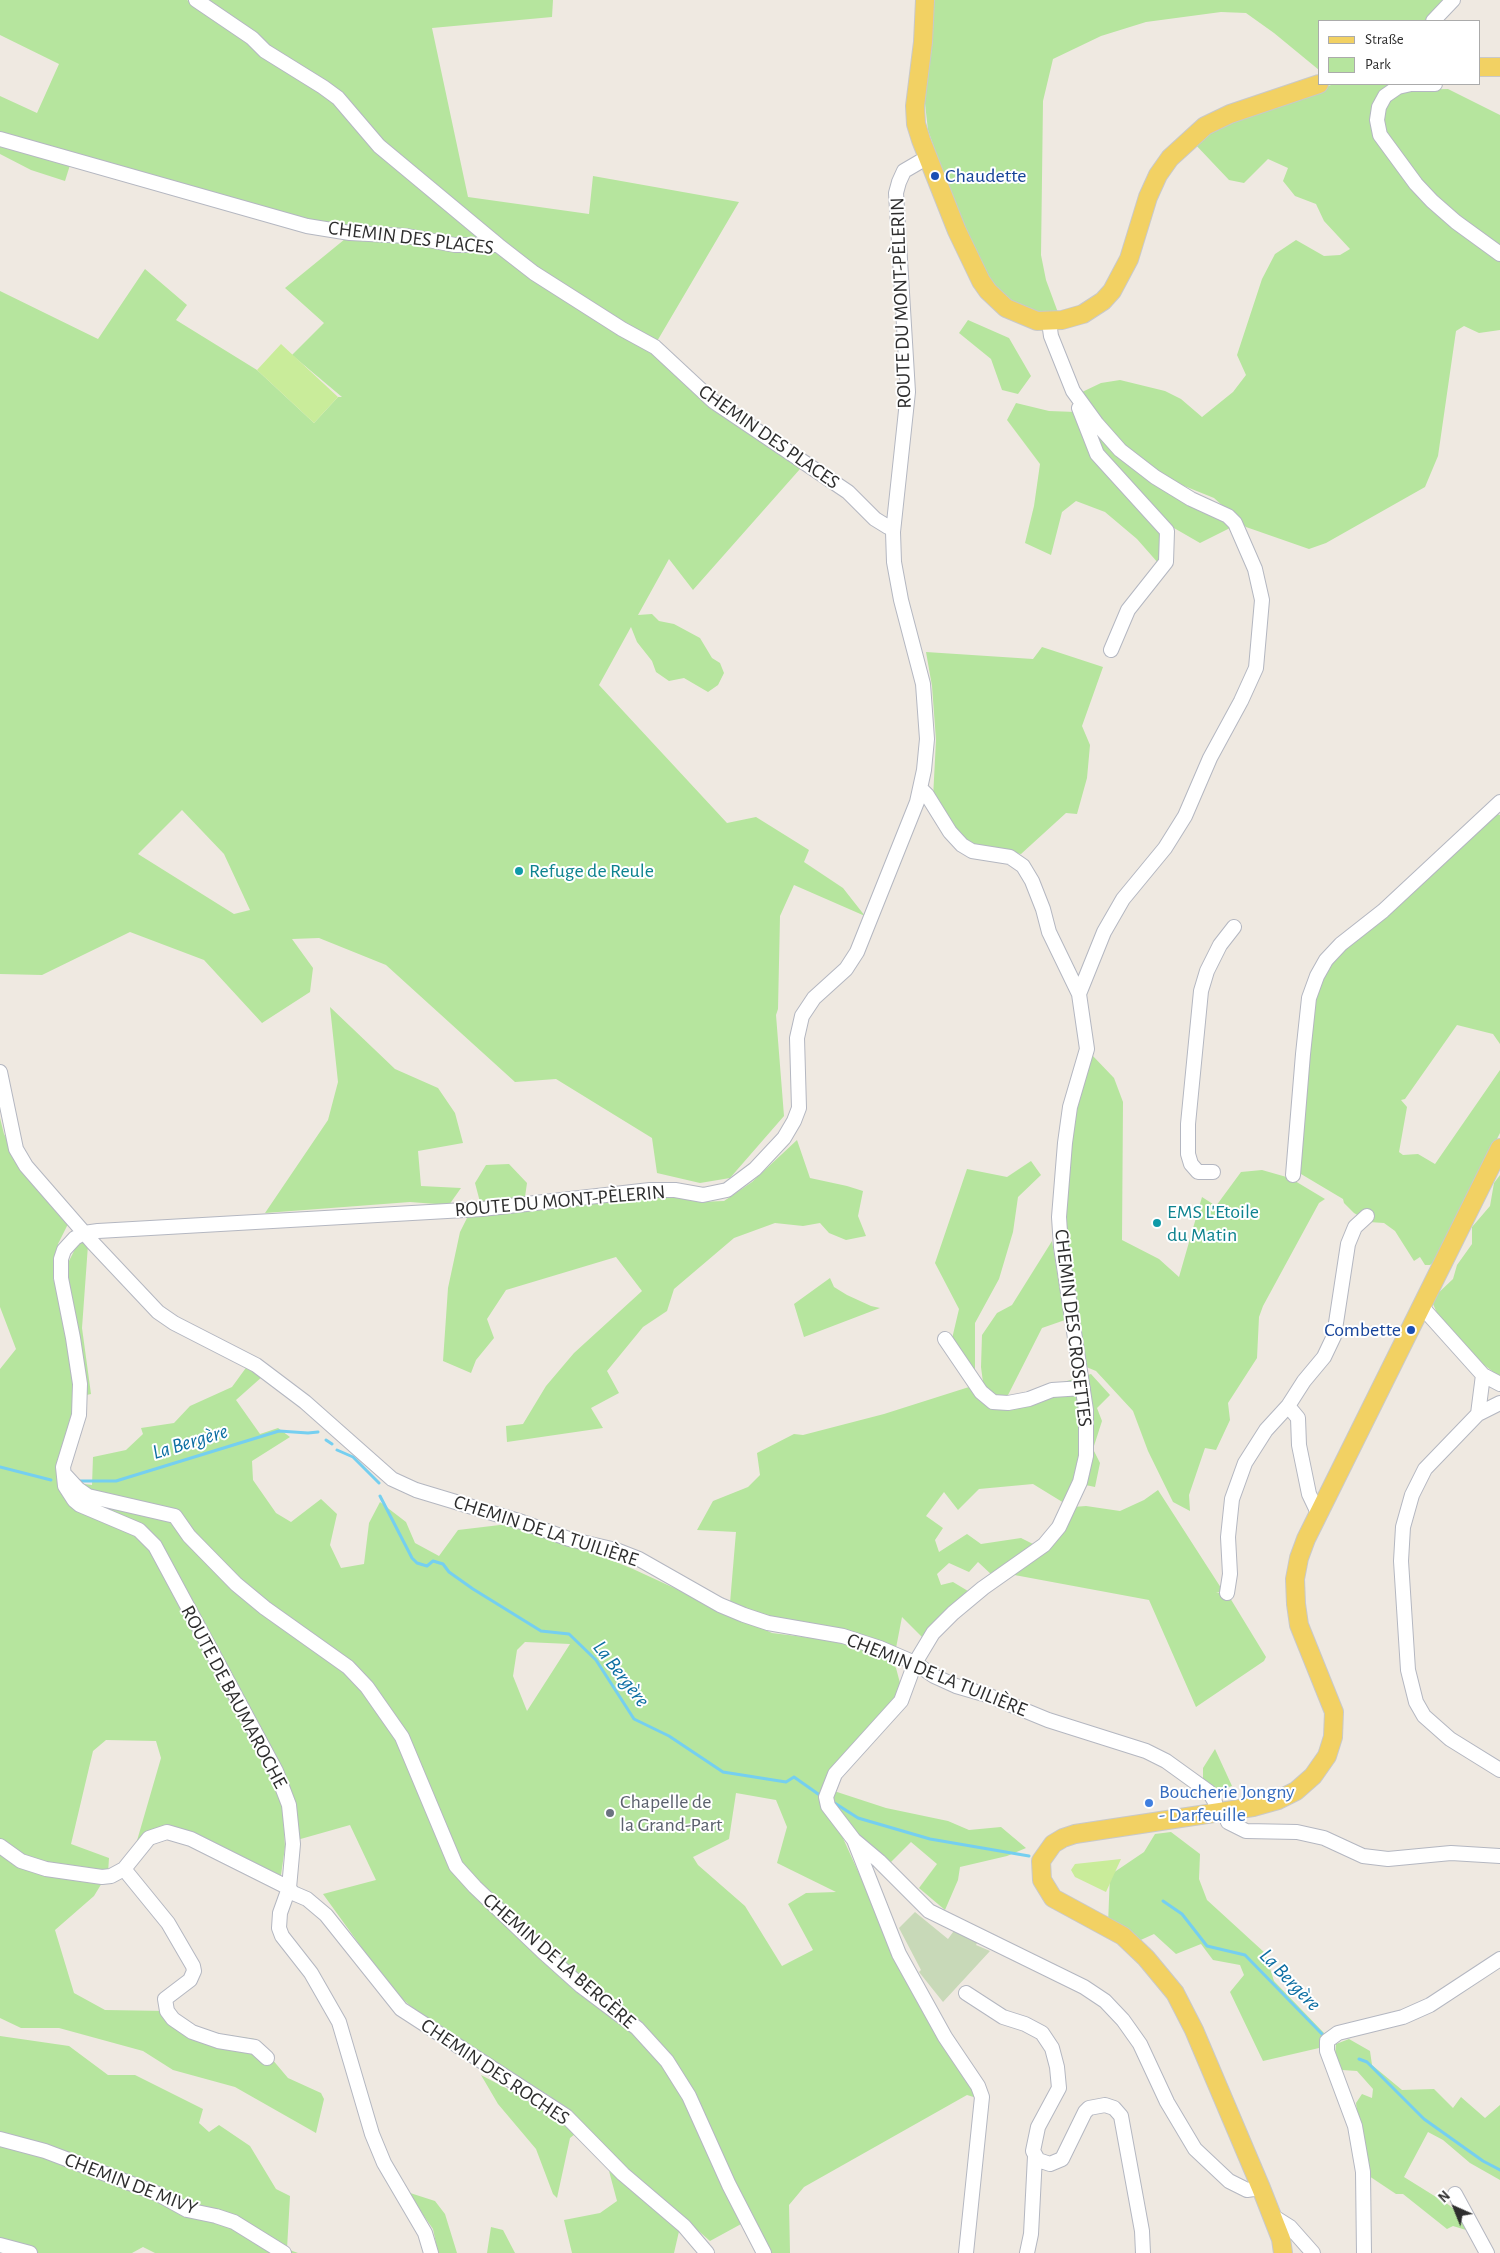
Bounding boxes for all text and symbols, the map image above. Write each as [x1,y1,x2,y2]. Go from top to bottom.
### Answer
legend [1318,20,1480,85]
text: Straße [1365,32,1404,47]
text: Park [1365,57,1391,72]
place label: Chaudette [945,164,1026,188]
marker: Chaudette [929,170,941,182]
street label: ROUTE DU MONT-PÈLERIN [885,197,917,409]
street label: CHEMIN DES PLACES [327,216,495,260]
street label: CHEMIN DES PLACES [694,379,844,495]
place label: Refuge de Reule [529,859,654,883]
marker: Refuge de Reule [513,865,525,877]
street label: ROUTE DU MONT-PÈLERIN [454,1180,666,1222]
place label: EMS L'Etoile du Matin [1167,1200,1259,1247]
marker: EMS L'Etoile du Matin [1151,1217,1163,1229]
street label: CHEMIN DES CROSETTES [1049,1228,1097,1428]
place label: Combette [1324,1318,1401,1342]
marker: Combette [1405,1324,1417,1336]
water label: La Bergère [149,1419,231,1465]
street label: CHEMIN DE LA TUILIÈRE [451,1490,641,1572]
street label: ROUTE DE BAUMAROCHE [176,1601,292,1793]
street label: CHEMIN DE LA TUILIÈRE [843,1628,1031,1722]
water label: La Bergère [587,1636,655,1712]
place label: Boucherie Jongny - Darfeuille [1159,1780,1295,1827]
place label: Chapelle de la Grand-Part [620,1790,722,1837]
marker: Boucherie Jongny - Darfeuille [1143,1797,1155,1809]
marker: Chapelle de la Grand-Part [604,1807,616,1819]
street label: CHEMIN DE LA BERGÈRE [478,1888,640,2034]
water label: La Bergère [1254,1943,1326,2017]
street label: CHEMIN DES ROCHES [416,2013,574,2131]
street label: CHEMIN DE MIVY [61,2148,201,2220]
north arrow [1430,2183,1480,2233]
text: N [1436,2189,1453,2206]

